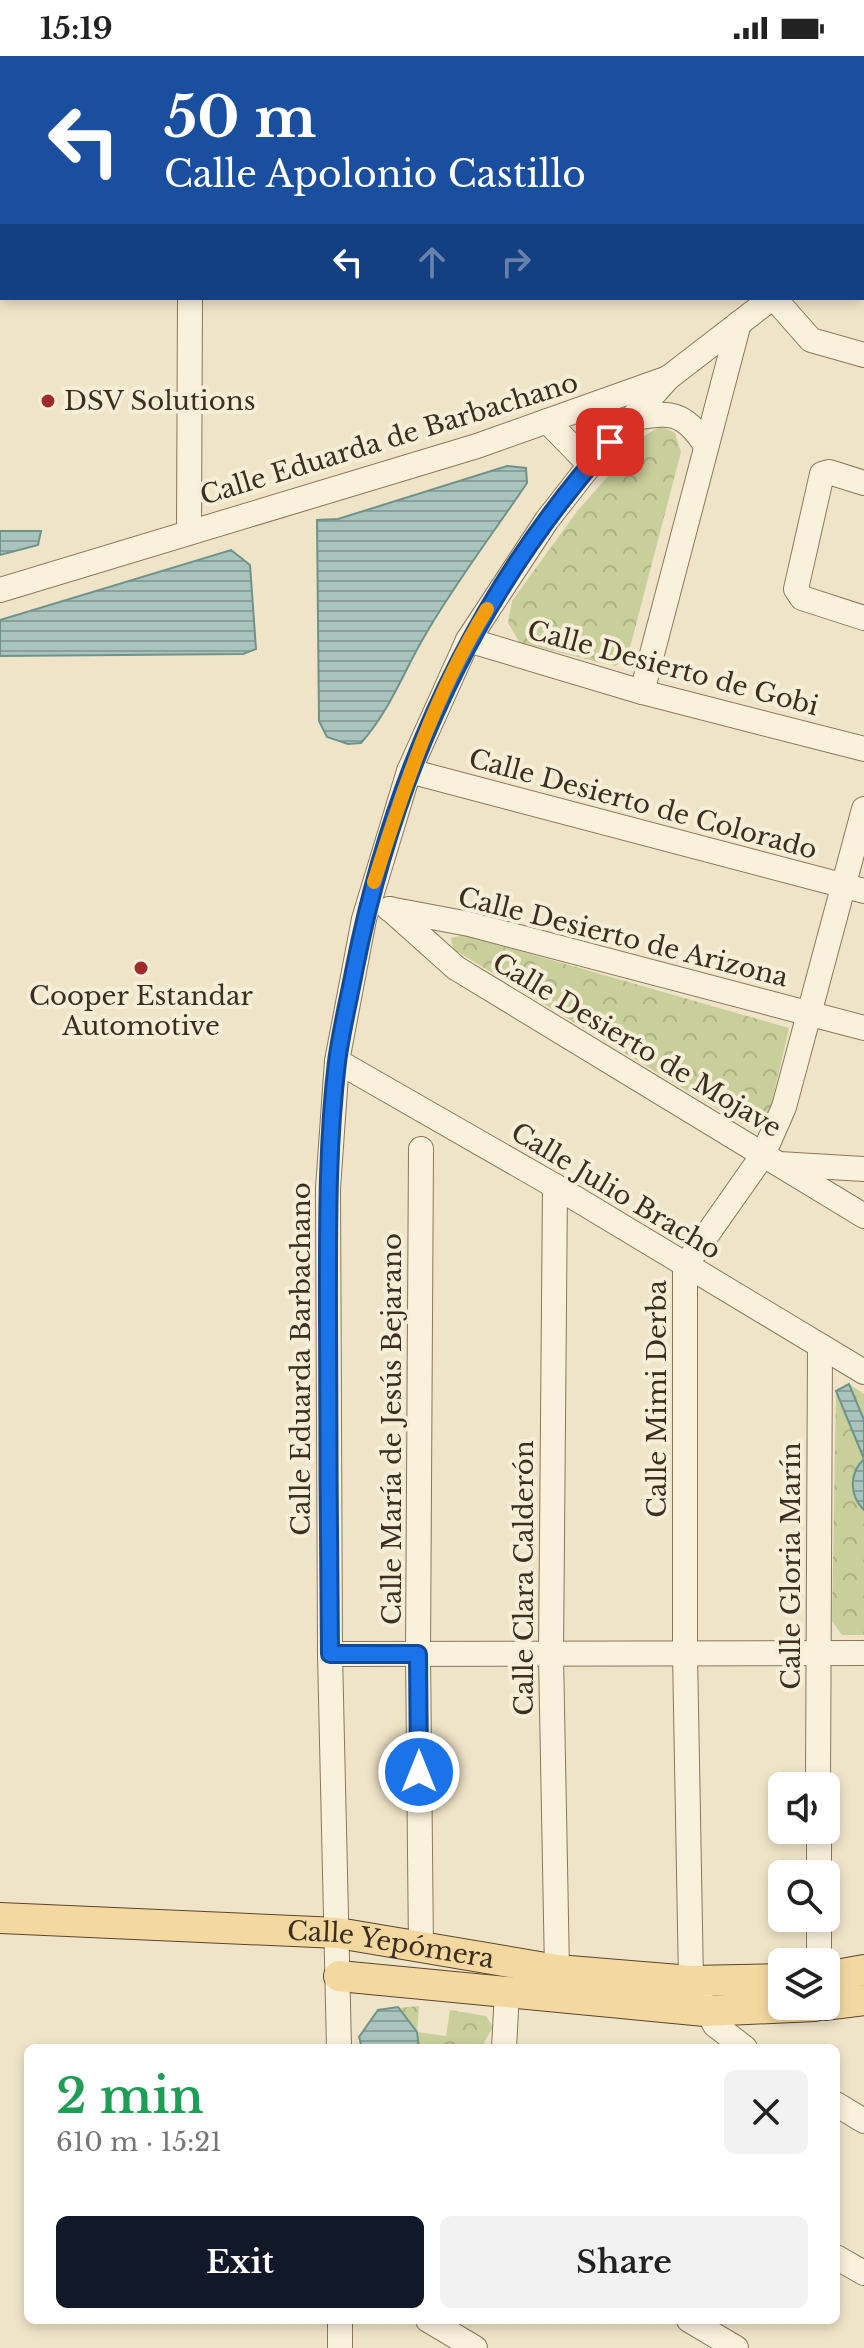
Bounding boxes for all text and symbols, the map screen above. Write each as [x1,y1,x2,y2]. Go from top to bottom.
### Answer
text: 15:19 [40,10,113,47]
text: 50 m [164,83,316,152]
icon: left [32,88,136,192]
text: Calle Apolonio Castillo [164,152,586,197]
icon: left [326,240,370,284]
icon: ahead [410,240,454,284]
icon: right [494,240,538,284]
street label: Calle Eduarda de Barbachano [196,366,582,512]
place label: DSV Solutions [64,385,255,417]
marker: DSV Solutions [39,392,57,410]
pin [576,408,644,476]
icon: arrive [588,420,632,464]
street label: Calle Desierto de Gobi [524,614,822,722]
street label: Calle Desierto de Colorado [465,742,821,866]
street label: Calle Desierto de Arizona [455,881,792,994]
street label: Calle Desierto de Mojave [487,946,787,1144]
marker: Cooper Estandar Automotive [132,959,150,977]
place label: Cooper Estandar Automotive [29,980,253,1042]
street label: Calle Julio Bracho [505,1116,727,1266]
street label: Calle Eduarda Barbachano [285,1182,317,1536]
street label: Calle María de Jesús Bejarano [376,1233,408,1625]
street label: Calle Mimi Derba [641,1280,673,1518]
street label: Calle Clara Calderón [508,1440,540,1716]
street label: Calle Gloria Marín [775,1442,807,1690]
position arrow [377,1730,461,1814]
map controls [768,1772,840,2020]
button: sound [768,1772,840,1844]
button: search [768,1860,840,1932]
street label: Calle Yepómera [286,1915,497,1975]
button: layers [768,1948,840,2020]
text: 2 min [56,2066,204,2126]
button: close [724,2070,808,2154]
text: 610 m · 15:21 [56,2126,222,2158]
button: Exit [56,2216,424,2308]
button: Share [440,2216,808,2308]

